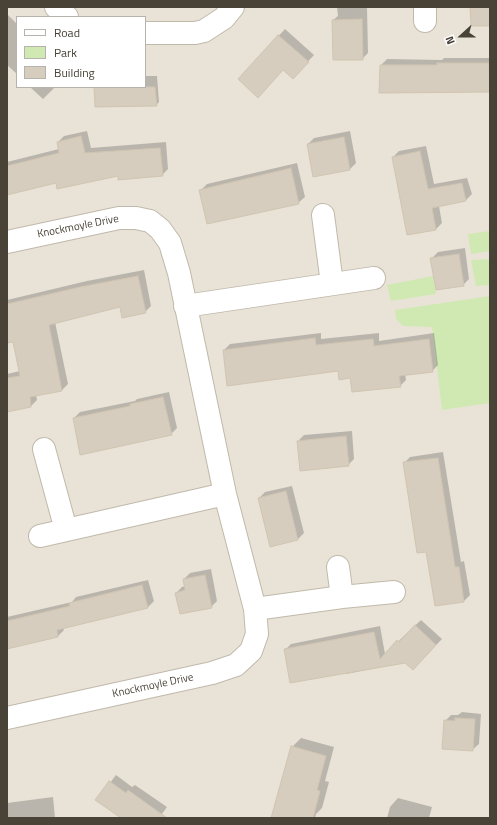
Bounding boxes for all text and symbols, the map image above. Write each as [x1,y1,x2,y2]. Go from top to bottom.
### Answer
legend [16,16,146,88]
north arrow [441,16,481,56]
text: Road [54,23,80,42]
text: N [441,34,459,47]
text: Park [54,43,77,62]
text: Building [54,63,95,82]
street label: Knockmoyle Drive [36,213,120,241]
street label: Knockmoyle Drive [111,671,195,701]

